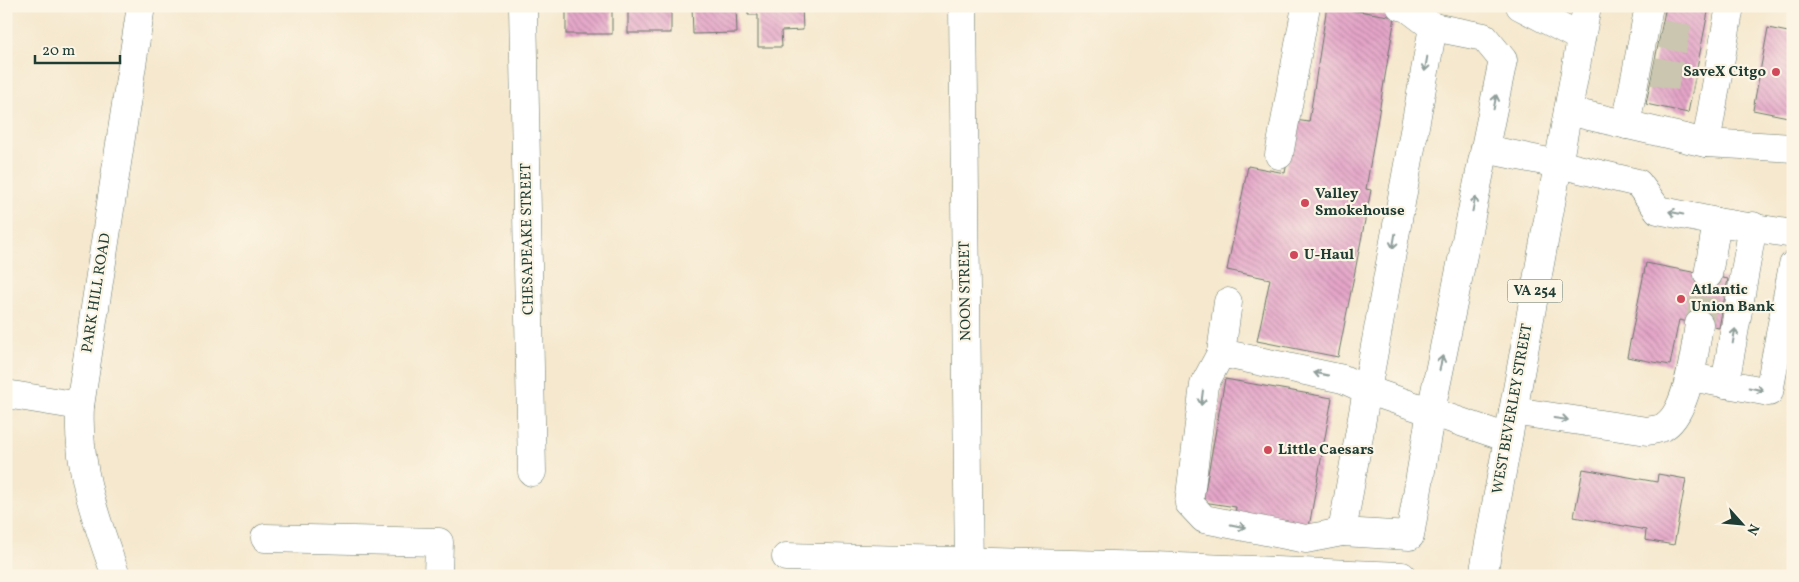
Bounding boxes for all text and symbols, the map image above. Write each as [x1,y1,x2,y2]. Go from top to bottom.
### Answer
scale bar [35,32,120,64]
text: 20 m [42,41,75,62]
one-way arrow [1421,56,1431,72]
place label: SaveX Citgo [1683,62,1766,83]
marker: SaveX Citgo [1770,66,1782,78]
one-way arrow [1491,94,1500,110]
street label: CHESAPEAKE STREET [516,163,540,315]
place label: Valley Smokehouse [1315,184,1405,222]
marker: Valley Smokehouse [1299,197,1311,209]
one-way arrow [1470,197,1479,213]
one-way arrow [1668,208,1684,218]
street label: PARK HILL ROAD [77,232,117,354]
one-way arrow [1389,233,1398,249]
street label: NOON STREET [955,241,977,341]
place label: U-Haul [1304,245,1354,266]
marker: U-Haul [1288,249,1300,261]
road number: VA 254 [1508,280,1562,302]
place label: Atlantic Union Bank [1691,280,1775,318]
marker: Atlantic Union Bank [1675,293,1687,305]
street label: WEST BEVERLEY STREET [1488,322,1538,496]
one-way arrow [1729,328,1739,344]
one-way arrow [1437,356,1446,372]
one-way arrow [1314,369,1330,379]
one-way arrow [1748,385,1764,395]
one-way arrow [1197,389,1207,405]
one-way arrow [1553,414,1569,424]
place label: Little Caesars [1278,440,1374,461]
marker: Little Caesars [1262,444,1274,456]
north arrow [1716,500,1766,550]
text: N [1741,520,1763,538]
one-way arrow [1229,521,1245,531]

